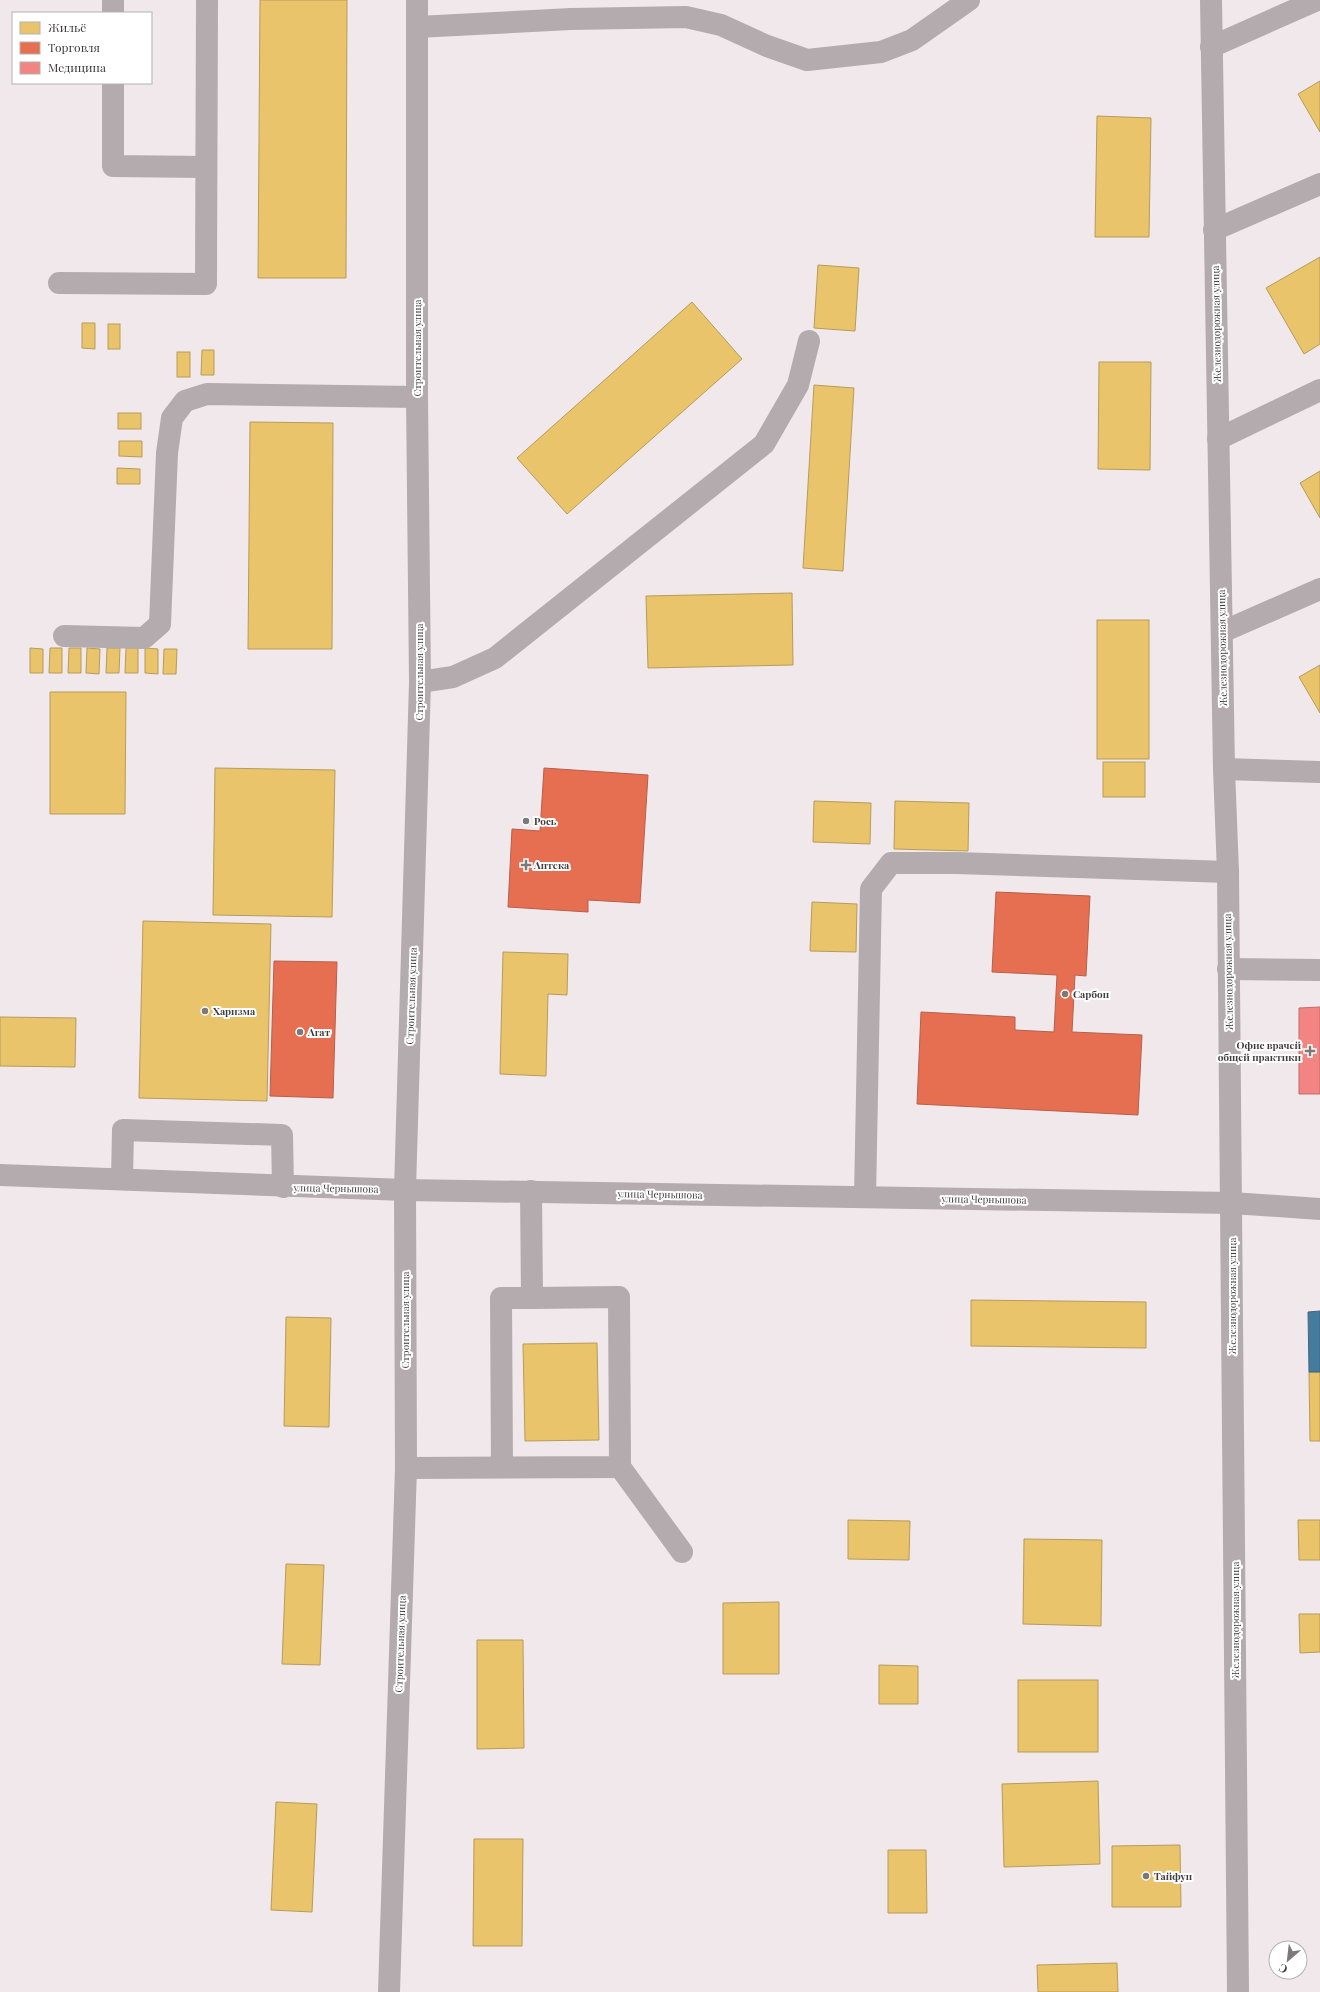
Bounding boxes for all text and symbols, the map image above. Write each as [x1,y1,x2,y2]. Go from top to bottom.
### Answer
legend [12,12,152,84]
text: Жильё [48,19,86,35]
text: Торговля [48,39,101,55]
text: Медицина [48,59,106,75]
street label: Железнодорожная улица [1208,265,1224,383]
street label: Строительная улица [410,299,424,397]
street label: Железнодорожная улица [1214,589,1230,707]
street label: Строительная улица [412,623,426,721]
place label: Рось [534,814,557,828]
marker: Рось [521,816,531,826]
place label: Аптека [533,858,570,872]
marker: Аптека [521,860,531,870]
street label: Железнодорожная улица [1220,913,1236,1031]
street label: Строительная улица [402,947,420,1045]
place label: Сарбон [1073,987,1110,1001]
marker: Сарбон [1060,989,1070,999]
place label: Харизма [213,1004,256,1018]
marker: Харизма [200,1006,210,1016]
place label: Агат [307,1025,330,1039]
marker: Агат [295,1027,305,1037]
place label: Офис врачей общей практики [1218,1038,1301,1064]
marker: Офис врачей общей практики [1304,1045,1316,1057]
street label: улица Чернышова [292,1180,379,1196]
street label: улица Чернышова [616,1186,703,1202]
street label: улица Чернышова [940,1191,1027,1207]
street label: Железнодорожная улица [1225,1238,1239,1354]
street label: Строительная улица [398,1271,412,1369]
street label: Железнодорожная улица [1228,1562,1242,1678]
street label: Строительная улица [391,1595,409,1693]
place label: Тайфун [1154,1869,1193,1883]
marker: Тайфун [1141,1871,1151,1881]
north arrow [1268,1940,1308,1980]
text: С [1276,1961,1290,1978]

